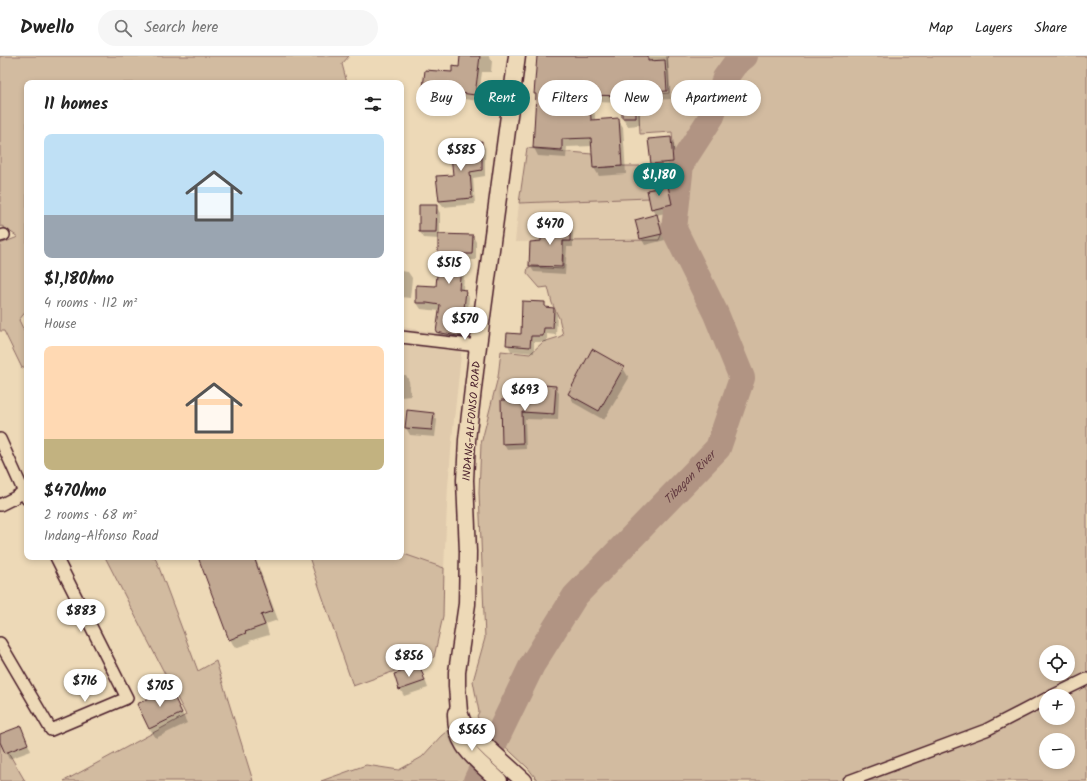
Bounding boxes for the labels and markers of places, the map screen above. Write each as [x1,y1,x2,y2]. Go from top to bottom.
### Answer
pin: $585 [437,138,485,172]
pin: $1,180 [626,163,692,197]
pin: $470 [526,212,574,246]
pin: $515 [425,251,473,285]
pin: $570 [441,307,489,341]
pin: $693 [501,378,549,412]
pin: $883 [57,599,105,633]
pin: $856 [385,644,433,678]
pin: $716 [61,669,109,703]
pin: $705 [136,674,184,708]
pin: $565 [448,718,496,752]

